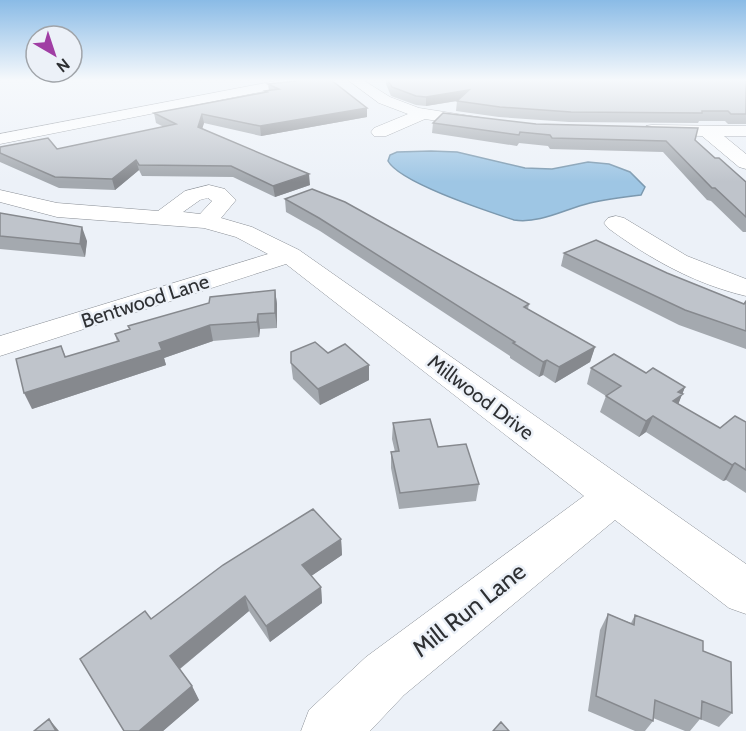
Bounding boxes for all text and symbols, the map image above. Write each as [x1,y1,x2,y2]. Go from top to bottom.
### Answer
north arrow [24,24,84,84]
text: N [53,54,73,76]
street label: Bentwood Lane [78,269,212,333]
street label: Millwood Drive [423,349,539,445]
street label: Mill Run Lane [406,556,531,663]

